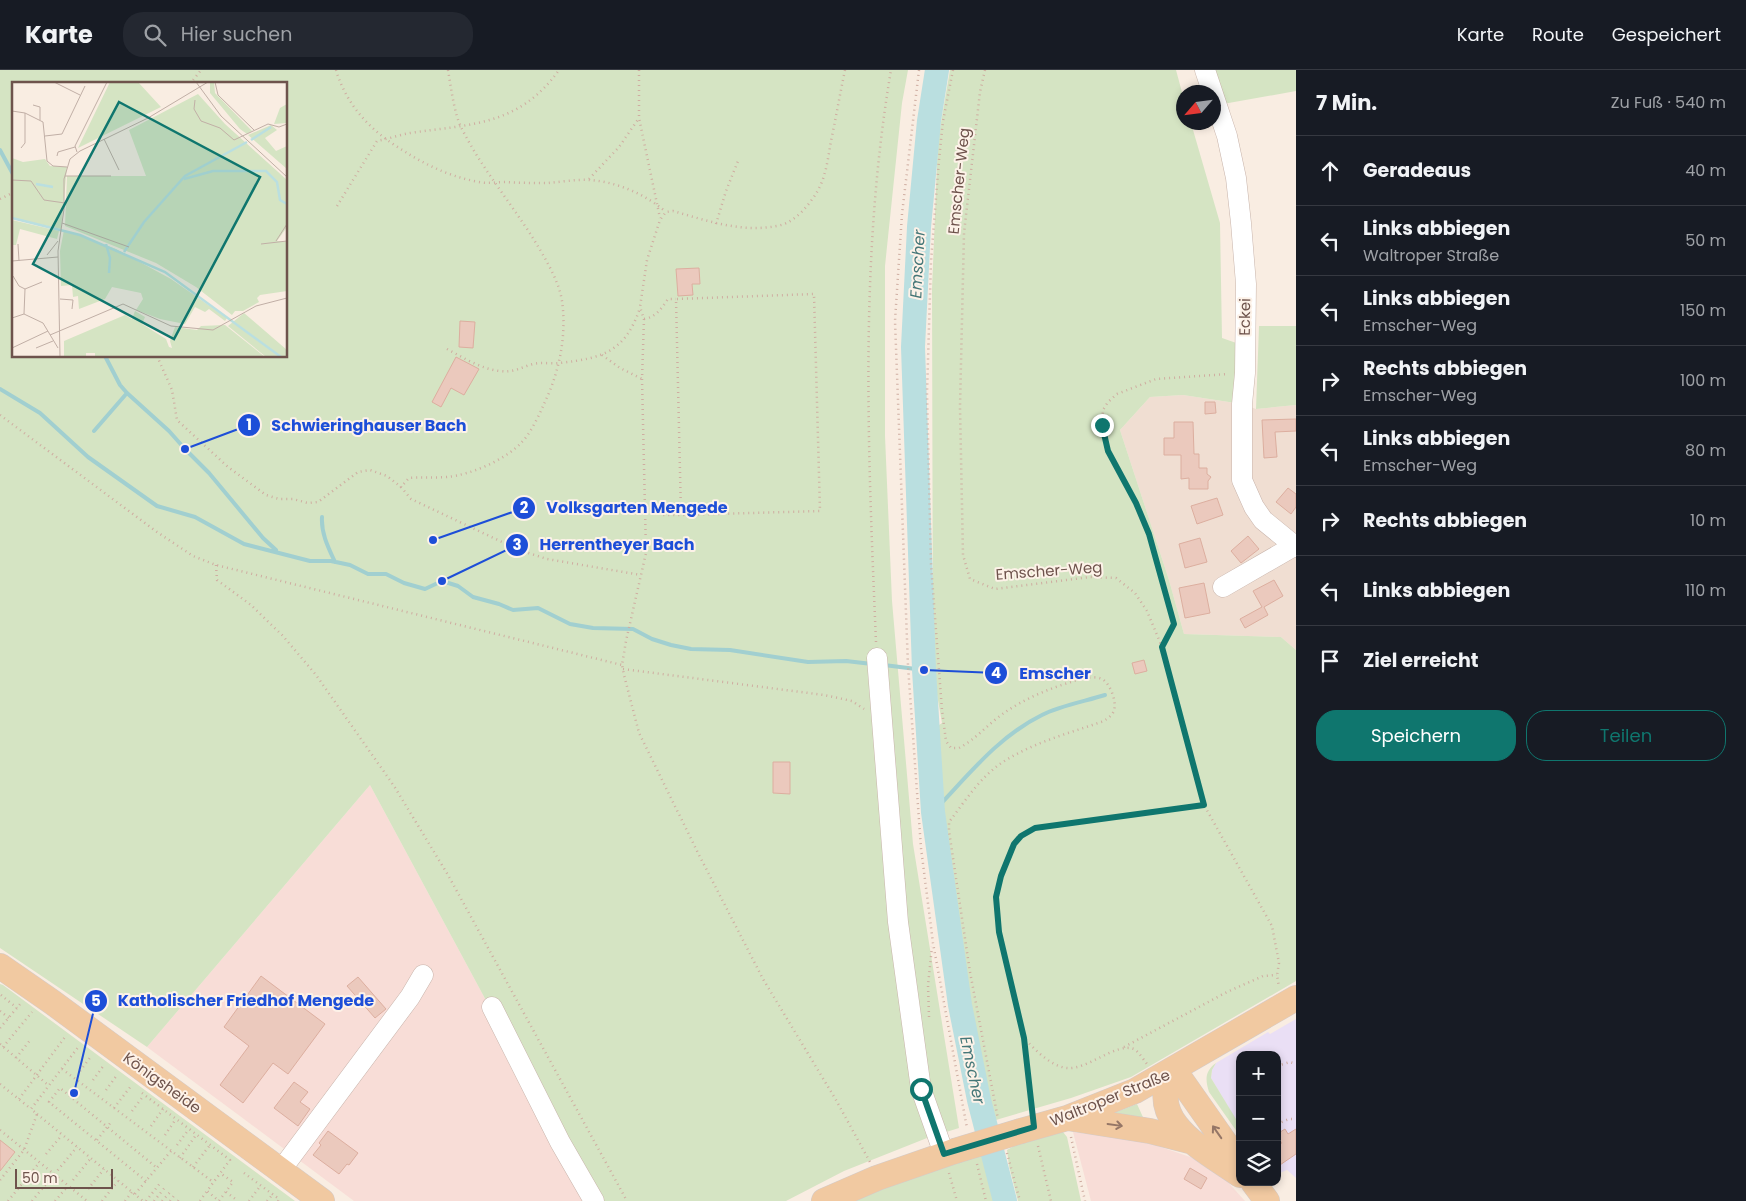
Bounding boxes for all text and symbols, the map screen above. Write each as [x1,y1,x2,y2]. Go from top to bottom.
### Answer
search box [123,12,473,57]
text: Karte [25,18,93,51]
icon: search [141,21,169,49]
text: Hier suchen [181,21,292,48]
text: Karte [1457,22,1504,47]
text: Route [1532,22,1584,47]
text: Gespeichert [1612,22,1721,47]
inset map [12,82,288,358]
north arrow [1176,85,1221,130]
text: 7 Min. [1316,88,1377,117]
text: Zu Fuß · 540 m [1611,91,1726,114]
street label: Emscher-Weg [942,127,975,235]
icon: ahead [1316,157,1344,185]
text: Geradeaus [1363,157,1471,184]
text: 40 m [1685,159,1726,182]
text: Links abbiegen [1363,215,1510,242]
icon: left [1316,227,1344,255]
water label: Emscher [904,228,931,299]
text: 50 m [1685,229,1726,252]
text: Waltroper Straße [1363,244,1499,267]
text: Links abbiegen [1363,285,1510,312]
icon: left [1316,297,1344,325]
street label: Eckei [1234,298,1255,336]
text: 150 m [1680,299,1726,322]
text: Emscher-Weg [1363,314,1477,337]
text: Rechts abbiegen [1363,355,1527,382]
icon: right [1316,367,1344,395]
text: 100 m [1680,369,1726,392]
text: Emscher-Weg [1363,384,1477,407]
callout: Schwieringhauser Bach [236,409,476,440]
text: 1 [246,414,252,435]
text: Schwieringhauser Bach [271,414,467,437]
route end [1091,414,1114,437]
text: Links abbiegen [1363,425,1510,452]
icon: left [1316,437,1344,465]
text: 80 m [1685,439,1726,462]
text: Emscher-Weg [1363,454,1477,477]
callout: Volksgarten Mengede [512,492,738,523]
text: Volksgarten Mengede [546,496,728,519]
text: 2 [520,497,529,518]
icon: right [1316,507,1344,535]
text: Rechts abbiegen [1363,507,1527,534]
text: 10 m [1690,509,1726,532]
callout: Herrentheyer Bach [505,529,705,560]
text: Herrentheyer Bach [539,533,695,556]
text: 3 [512,534,522,555]
street label: Emscher-Weg [995,556,1103,585]
icon: left [1316,577,1344,605]
text: Links abbiegen [1363,577,1510,604]
text: 110 m [1685,579,1726,602]
icon: arrive [1316,647,1344,675]
text: Ziel erreicht [1363,647,1479,674]
callout: Emscher [984,658,1101,689]
text: 4 [991,662,1001,683]
text: Emscher [1019,662,1091,685]
button: Speichern [1316,710,1516,761]
button: Teilen [1526,710,1726,761]
callout: Katholischer Friedhof Mengede [83,985,384,1016]
text: Katholischer Friedhof Mengede [118,989,374,1012]
text: 5 [91,990,101,1011]
water label: Emscher [954,1034,991,1107]
street label: Königsheide [119,1047,206,1118]
map controls [1236,1051,1281,1186]
button: + [1236,1051,1281,1096]
street label: Waltroper Straße [1047,1064,1173,1131]
route start [910,1078,933,1101]
button: − [1236,1096,1281,1141]
one-way arrow [1107,1120,1123,1130]
one-way arrow [1212,1126,1222,1140]
button: layers [1236,1141,1281,1186]
scale bar [15,1166,112,1189]
text: 50 m [22,1168,58,1188]

